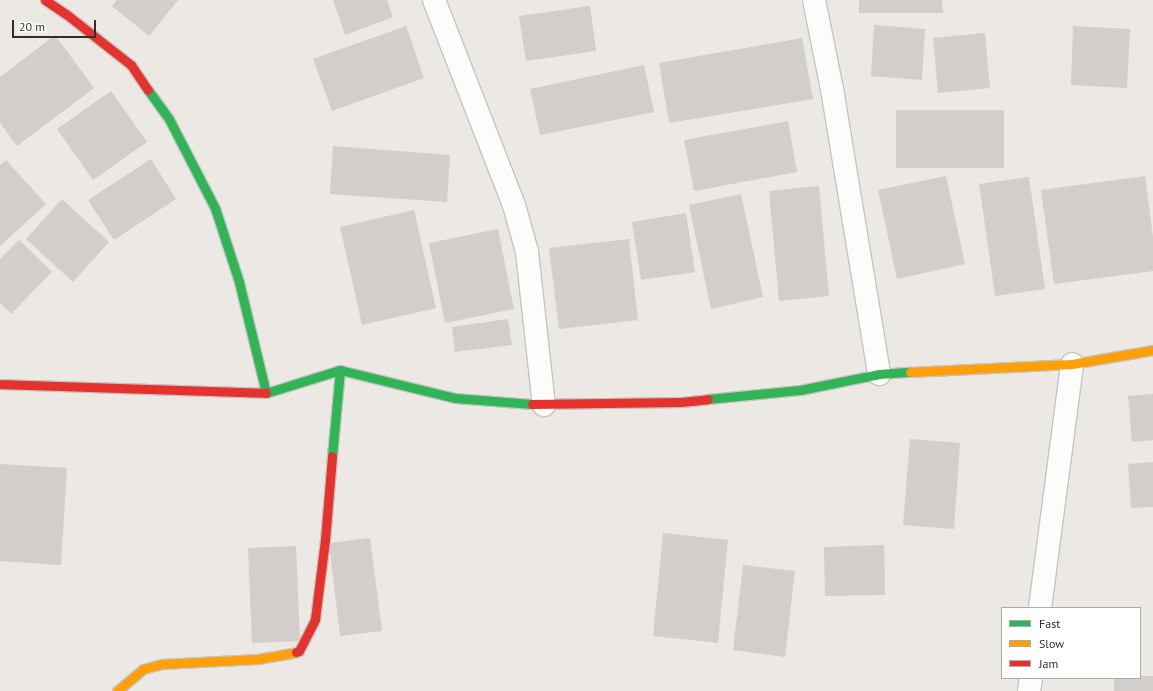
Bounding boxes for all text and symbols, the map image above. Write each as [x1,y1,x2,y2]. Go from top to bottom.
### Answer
scale bar [14,12,98,38]
text: 20 m [19,19,45,34]
legend [1001,607,1141,679]
text: Fast [1039,616,1060,631]
text: Slow [1039,636,1064,651]
text: Jam [1039,656,1058,671]

